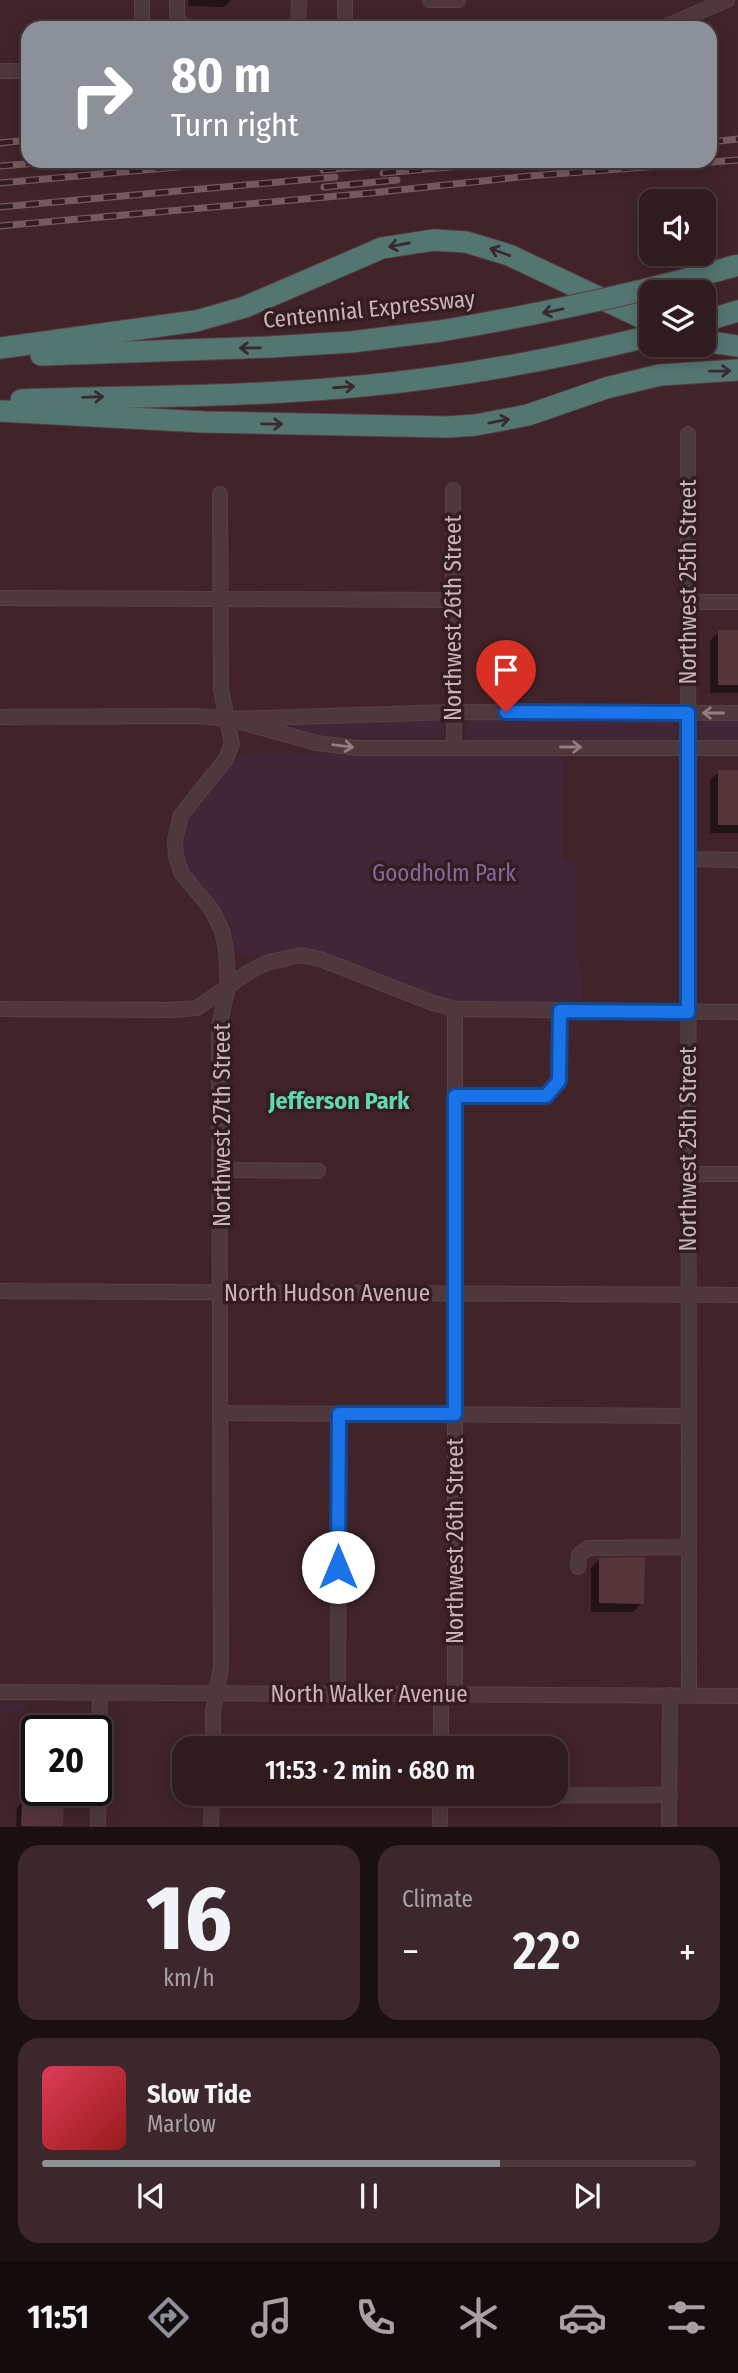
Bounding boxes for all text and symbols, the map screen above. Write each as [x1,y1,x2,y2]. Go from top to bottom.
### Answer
text: 80 m [171,46,271,105]
icon: right [56,49,147,140]
text: Turn right [171,106,298,144]
map controls [639,189,716,357]
button: sound [639,189,716,266]
one-way arrow [388,238,411,252]
one-way arrow [490,245,511,257]
button: layers [639,280,716,357]
street label: Centennial Expressway [262,284,477,334]
one-way arrow [542,305,565,319]
one-way arrow [239,341,262,355]
one-way arrow [708,364,731,377]
one-way arrow [333,380,355,393]
one-way arrow [81,391,104,404]
one-way arrow [487,414,510,427]
one-way arrow [261,417,284,431]
street label: Northwest 25th Street [674,479,702,685]
street label: Northwest 26th Street [439,514,467,721]
pin [476,640,536,712]
icon: arrive [487,651,525,689]
one-way arrow [702,706,725,720]
one-way arrow [331,740,353,753]
one-way arrow [559,740,582,754]
park label: Goodholm Park [372,859,516,887]
street label: Northwest 27th Street [208,1023,236,1227]
street label: Northwest 25th Street [674,1046,702,1252]
district label: Jefferson Park [267,1087,410,1115]
street label: North Hudson Avenue [224,1279,430,1307]
street label: Northwest 26th Street [441,1437,469,1644]
position arrow [301,1530,375,1604]
street label: North Walker Avenue [270,1680,468,1708]
speed limit sign: 20 [21,1715,112,1806]
text: 11:53 · 2 min · 680 m [265,1755,475,1786]
text: 16 [146,1864,232,1973]
text: Climate [402,1885,473,1913]
text: 22° [513,1920,585,1983]
text: − [402,1929,419,1975]
text: + [679,1929,696,1975]
text: km/h [163,1964,215,1992]
text: Slow Tide [147,2079,251,2110]
text: Marlow [147,2110,216,2138]
icon: previous [132,2177,170,2215]
icon: pause [350,2177,388,2215]
icon: next [568,2177,606,2215]
icon: directions [144,2293,193,2342]
icon: music [247,2293,296,2342]
icon: phone [351,2293,400,2342]
icon: climate [454,2293,503,2342]
icon: car [558,2293,607,2342]
icon: filters [662,2293,711,2342]
text: 11:51 [27,2298,89,2336]

